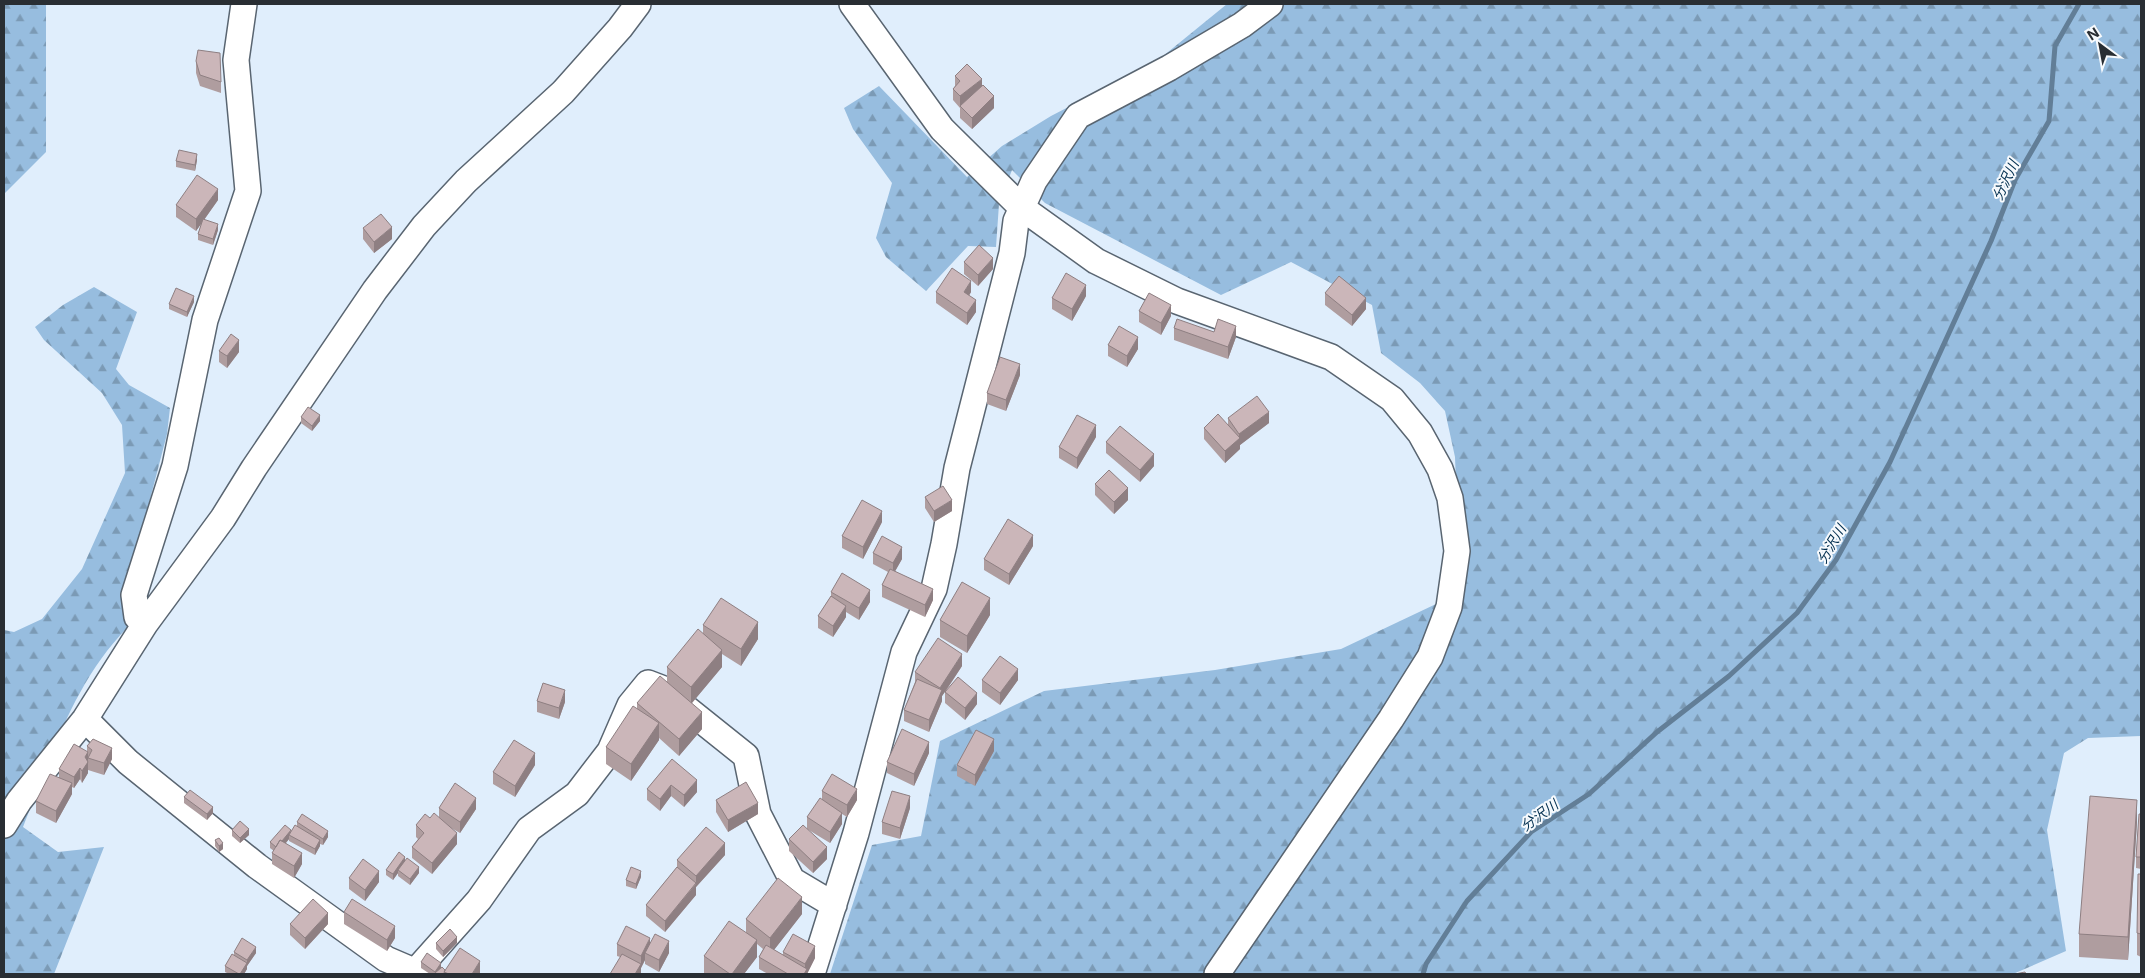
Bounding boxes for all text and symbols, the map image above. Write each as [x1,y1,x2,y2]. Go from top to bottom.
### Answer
north arrow [2075,20,2125,70]
text: N [2084,24,2102,44]
water label: 分沢川 [1988,156,2022,203]
water label: 分沢川 [1813,520,1850,566]
water label: 分沢川 [1517,795,1563,834]

